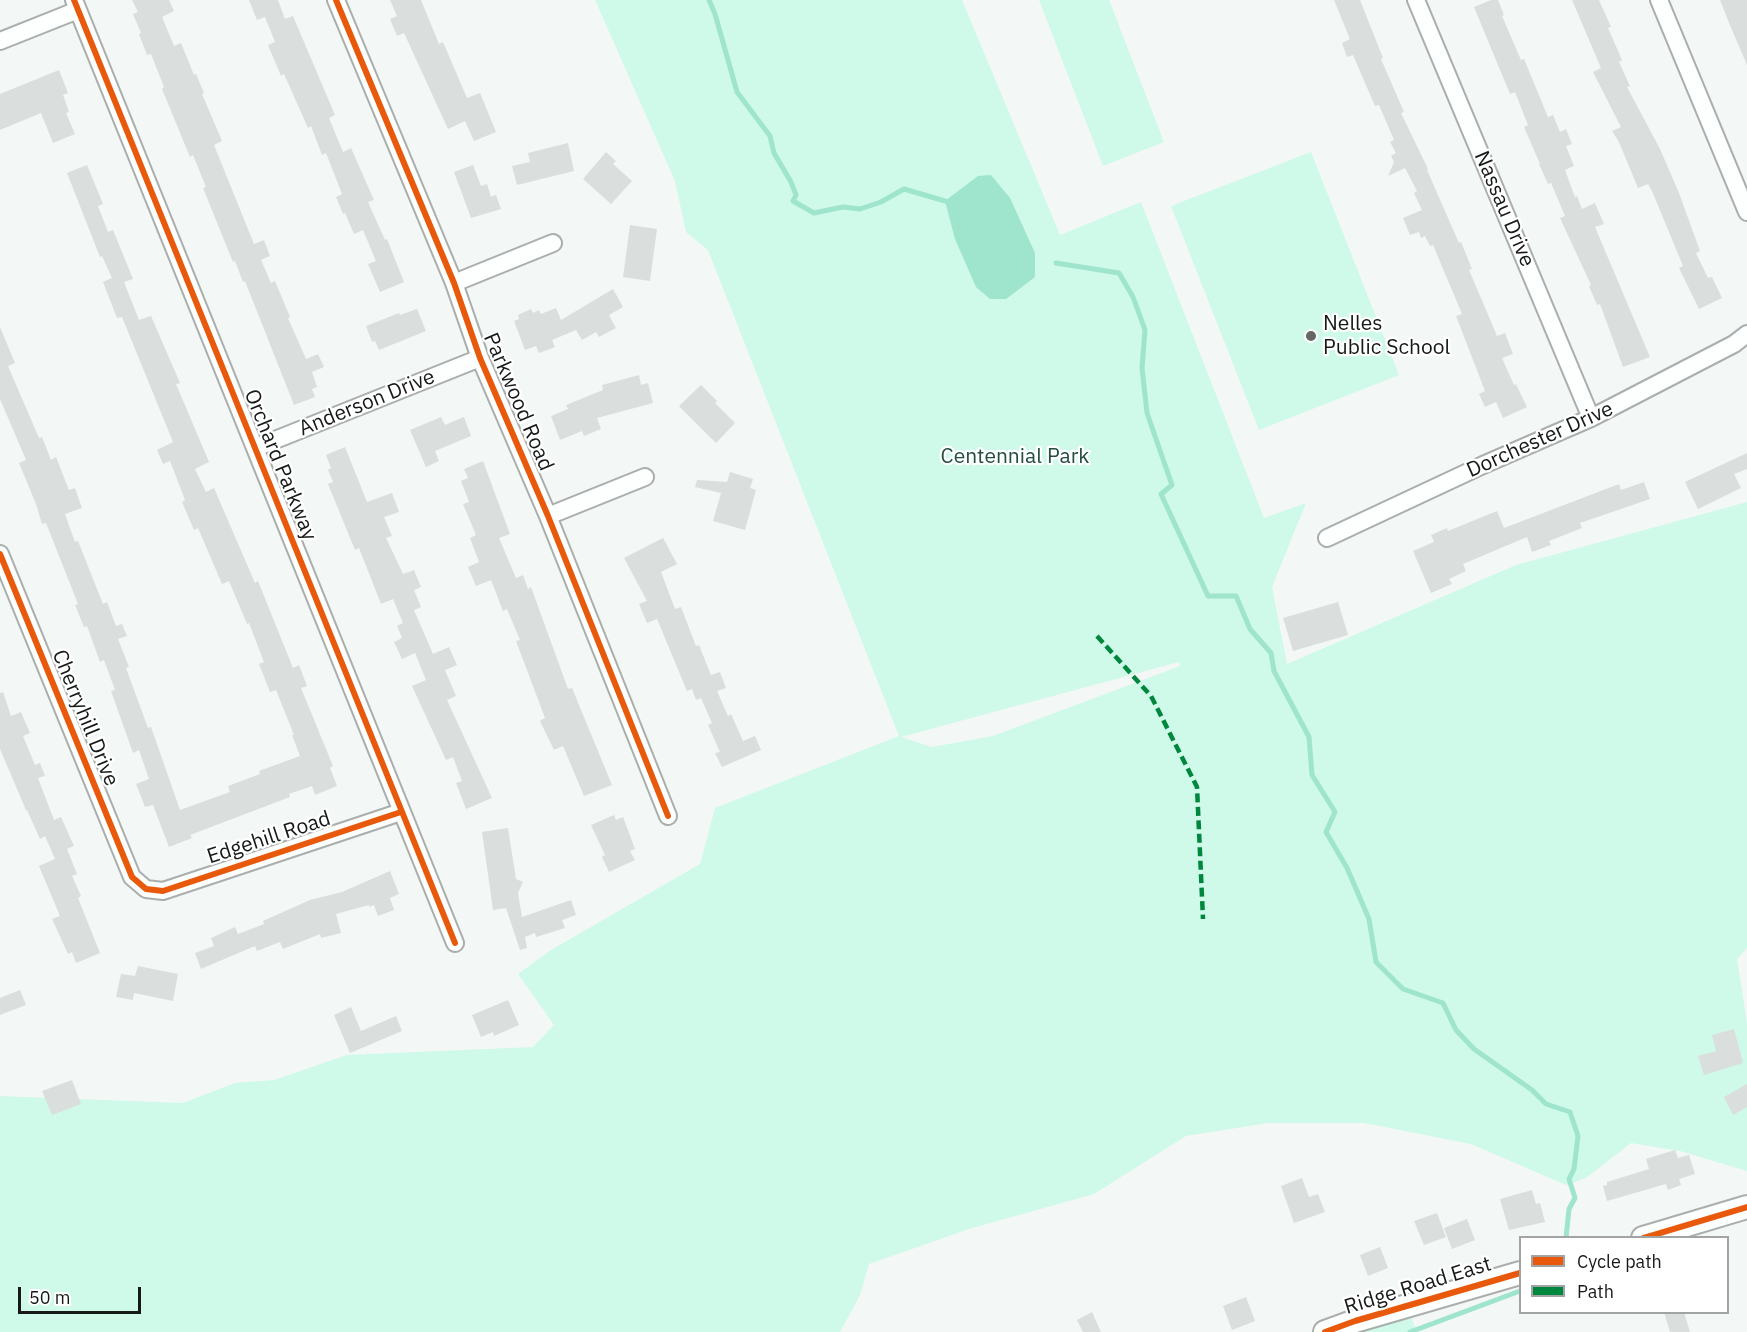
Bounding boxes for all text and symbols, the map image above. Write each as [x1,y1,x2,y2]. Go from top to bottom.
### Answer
street label: Nassau Drive [1468,147,1540,271]
place label: Nelles Public School [1323,311,1450,361]
street label: Parkwood Road [478,329,558,475]
marker: Nelles Public School [1304,329,1318,343]
street label: Anderson Drive [295,364,439,442]
street label: Orchard Parkway [238,386,322,544]
street label: Dorchester Drive [1463,396,1617,484]
park label: Centennial Park [941,444,1089,470]
street label: Cherryhill Drive [46,646,124,790]
street label: Edgehill Road [204,806,334,870]
legend [1519,1236,1729,1314]
text: Cycle path [1577,1250,1662,1273]
street label: Ridge Road East [1341,1252,1495,1320]
scale bar [21,1275,144,1313]
text: Path [1577,1280,1614,1303]
text: 50 m [29,1286,71,1309]

